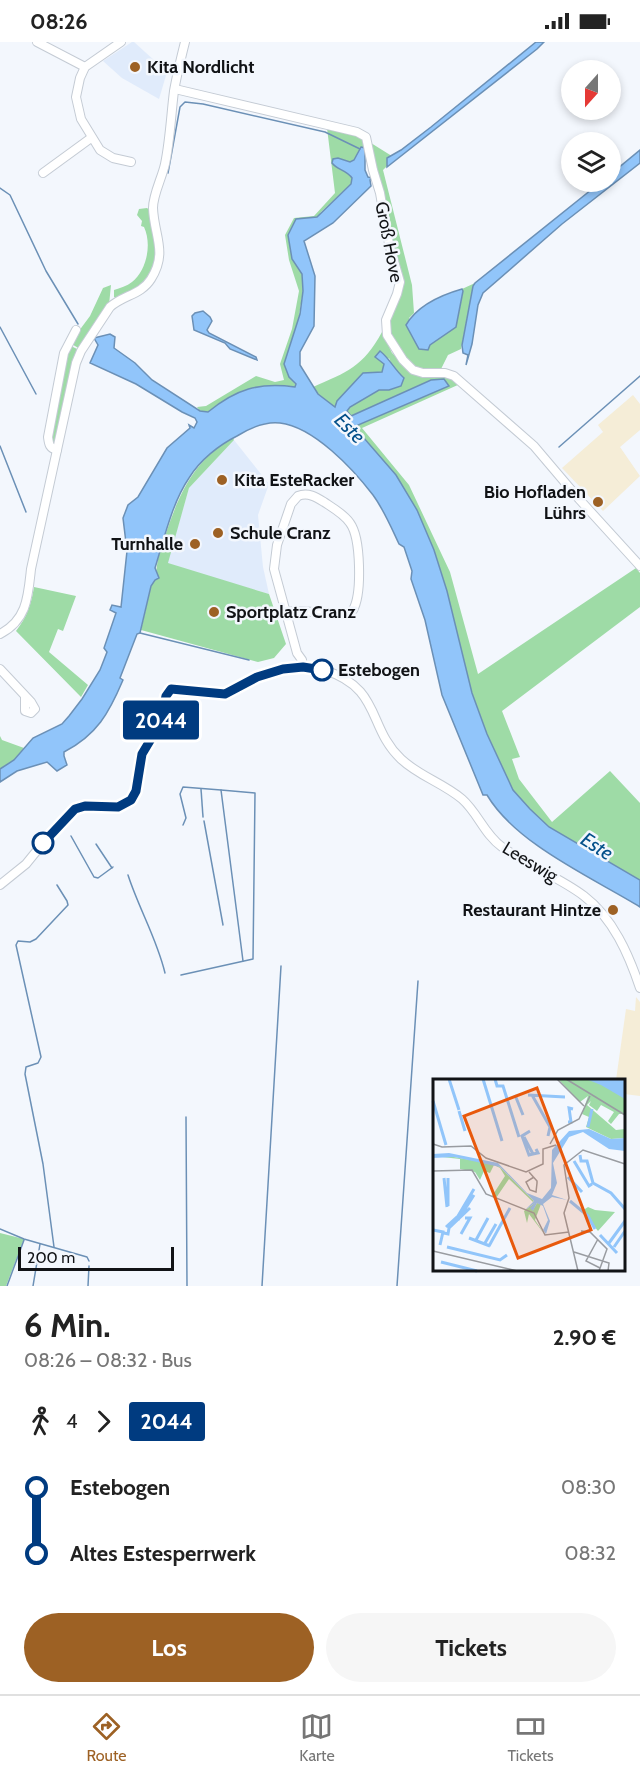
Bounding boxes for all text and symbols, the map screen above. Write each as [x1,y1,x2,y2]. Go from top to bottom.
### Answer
text: 08:26 [30,8,88,35]
place label: Kita Nordlicht [147,56,254,78]
marker: Kita Nordlicht [128,60,142,74]
north arrow [561,60,621,120]
map controls [561,60,621,192]
button: layers [561,132,621,192]
street label: Groß Hove [370,200,408,284]
water label: Este [330,408,370,448]
place label: Kita EsteRacker [234,469,354,491]
marker: Kita EsteRacker [215,473,229,487]
place label: Bio Hofladen Lührs [484,481,586,524]
marker: Bio Hofladen Lührs [591,495,605,509]
place label: Schule Cranz [230,522,331,544]
marker: Schule Cranz [211,526,225,540]
place label: Turnhalle [111,533,183,555]
marker: Turnhalle [188,537,202,551]
place label: Sportplatz Cranz [226,601,356,623]
marker: Sportplatz Cranz [207,605,221,619]
marker: Estebogen [311,659,333,681]
place label: Estebogen [338,659,420,681]
line badge: 2044 [119,700,203,740]
text: 2044 [135,708,187,733]
water label: Este [577,827,617,865]
unlabelled marker [32,832,54,854]
street label: Leeswig [498,837,563,888]
place label: Restaurant Hintze [462,899,601,921]
marker: Restaurant Hintze [606,903,620,917]
inset map [433,1079,625,1271]
scale bar [18,1244,174,1272]
text: 200 m [27,1248,75,1267]
text: 6 Min. [24,1305,111,1345]
text: 2.90 € [553,1324,616,1351]
text: 08:26 – 08:32 · Bus [24,1348,192,1372]
icon: walk [24,1405,57,1438]
icon: forward [87,1405,120,1438]
text: 4 [66,1409,78,1433]
text: 2044 [141,1409,193,1434]
text: Estebogen [70,1474,170,1501]
text: 08:30 [561,1475,616,1499]
text: Altes Estesperrwerk [70,1540,256,1567]
text: 08:32 [564,1541,616,1565]
button: Los [24,1613,314,1682]
button: Tickets [326,1613,616,1682]
tab: Route [86,1710,126,1765]
tab: Karte [299,1710,335,1765]
tab: Tickets [507,1710,554,1765]

